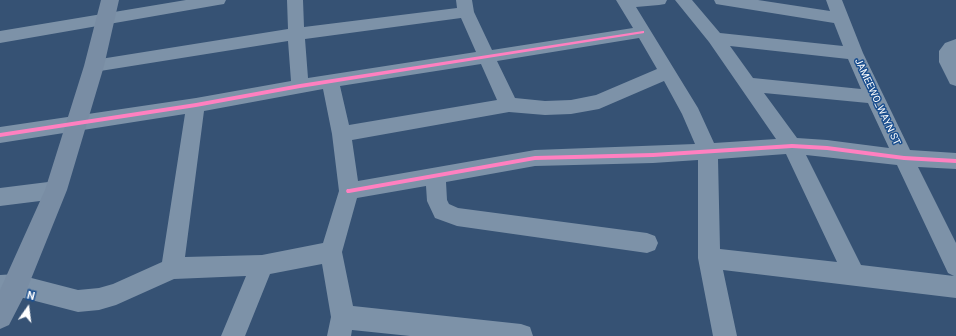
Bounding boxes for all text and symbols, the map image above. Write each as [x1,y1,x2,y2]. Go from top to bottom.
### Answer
street label: JAMEEWO_WAYN ST [852,57,902,147]
north arrow [8,288,48,328]
text: N [26,289,36,303]

